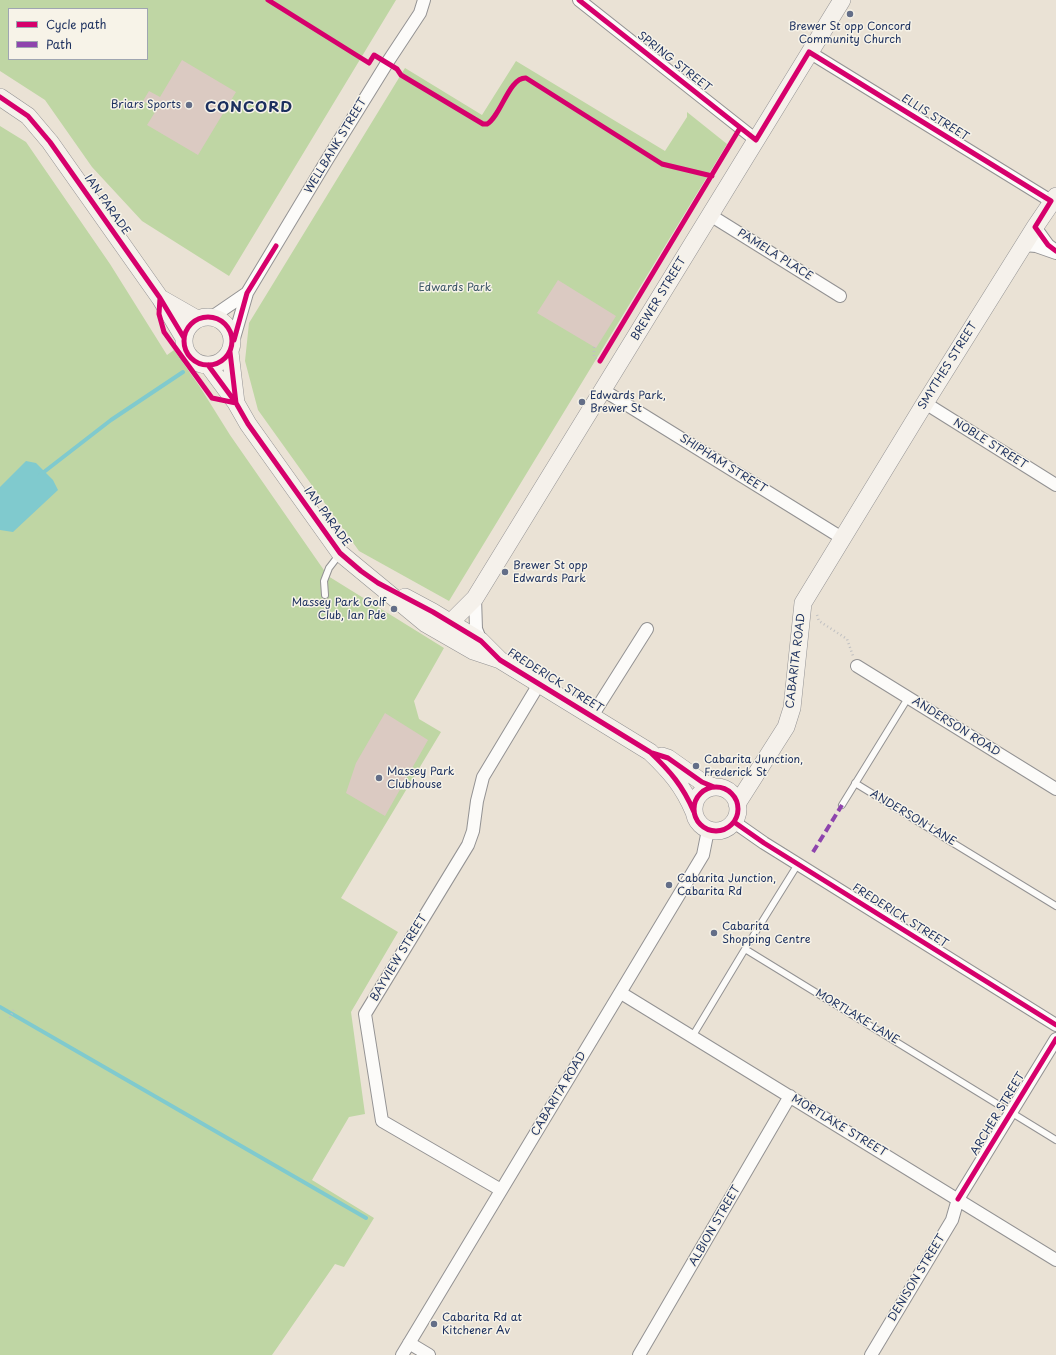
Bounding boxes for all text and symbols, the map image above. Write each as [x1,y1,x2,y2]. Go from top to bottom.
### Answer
legend [8,8,148,60]
marker: Brewer St opp Concord Community Church [845,9,855,19]
text: Cycle path [46,15,107,33]
place label: Brewer St opp Concord Community Church [789,20,911,46]
street label: SPRING STREET [634,29,714,95]
text: Path [46,35,72,53]
street label: ELLIS STREET [899,92,971,144]
street label: WELLBANK STREET [302,96,370,196]
place label: Briars Sports [111,98,181,112]
district label: CONCORD [205,99,293,117]
marker: Briars Sports [184,100,194,110]
street label: IAN PARADE [81,172,133,238]
street label: PAMELA PLACE [735,227,815,283]
street label: BREWER STREET [629,255,689,343]
park label: Edwards Park [419,281,491,295]
street label: SMYTHES STREET [916,320,980,412]
place label: Edwards Park, Brewer St [590,389,666,415]
marker: Edwards Park, Brewer St [577,397,587,407]
street label: NOBLE STREET [951,416,1029,472]
street label: SHIPHAM STREET [677,432,769,496]
street label: IAN PARADE [301,485,353,549]
place label: Brewer St opp Edwards Park [513,559,588,585]
marker: Brewer St opp Edwards Park [500,567,510,577]
place label: Massey Park Golf Club, Ian Pde [292,596,386,622]
marker: Massey Park Golf Club, Ian Pde [389,604,399,614]
street label: CABARITA ROAD [784,613,808,709]
street label: FREDERICK STREET [505,646,605,716]
street label: ANDERSON ROAD [910,695,1002,759]
place label: Cabarita Junction, Frederick St [704,753,803,779]
marker: Cabarita Junction, Frederick St [691,761,701,771]
place label: Massey Park Clubhouse [387,765,455,791]
marker: Massey Park Clubhouse [374,773,384,783]
street label: ANDERSON LANE [868,787,958,849]
place label: Cabarita Junction, Cabarita Rd [677,872,776,898]
marker: Cabarita Junction, Cabarita Rd [664,880,674,890]
street label: FREDERICK STREET [850,881,950,951]
street label: BAYVIEW STREET [368,912,430,1004]
place label: Cabarita Shopping Centre [722,920,811,946]
marker: Cabarita Shopping Centre [709,928,719,938]
street label: MORTLAKE LANE [813,987,901,1047]
street label: CABARITA ROAD [529,1050,589,1138]
street label: ARCHER STREET [968,1070,1028,1158]
street label: MORTLAKE STREET [789,1092,889,1160]
street label: ALBION STREET [687,1184,743,1268]
street label: DENISON STREET [886,1232,948,1324]
place label: Cabarita Rd at Kitchener Av [442,1311,522,1337]
marker: Cabarita Rd at Kitchener Av [429,1319,439,1329]

